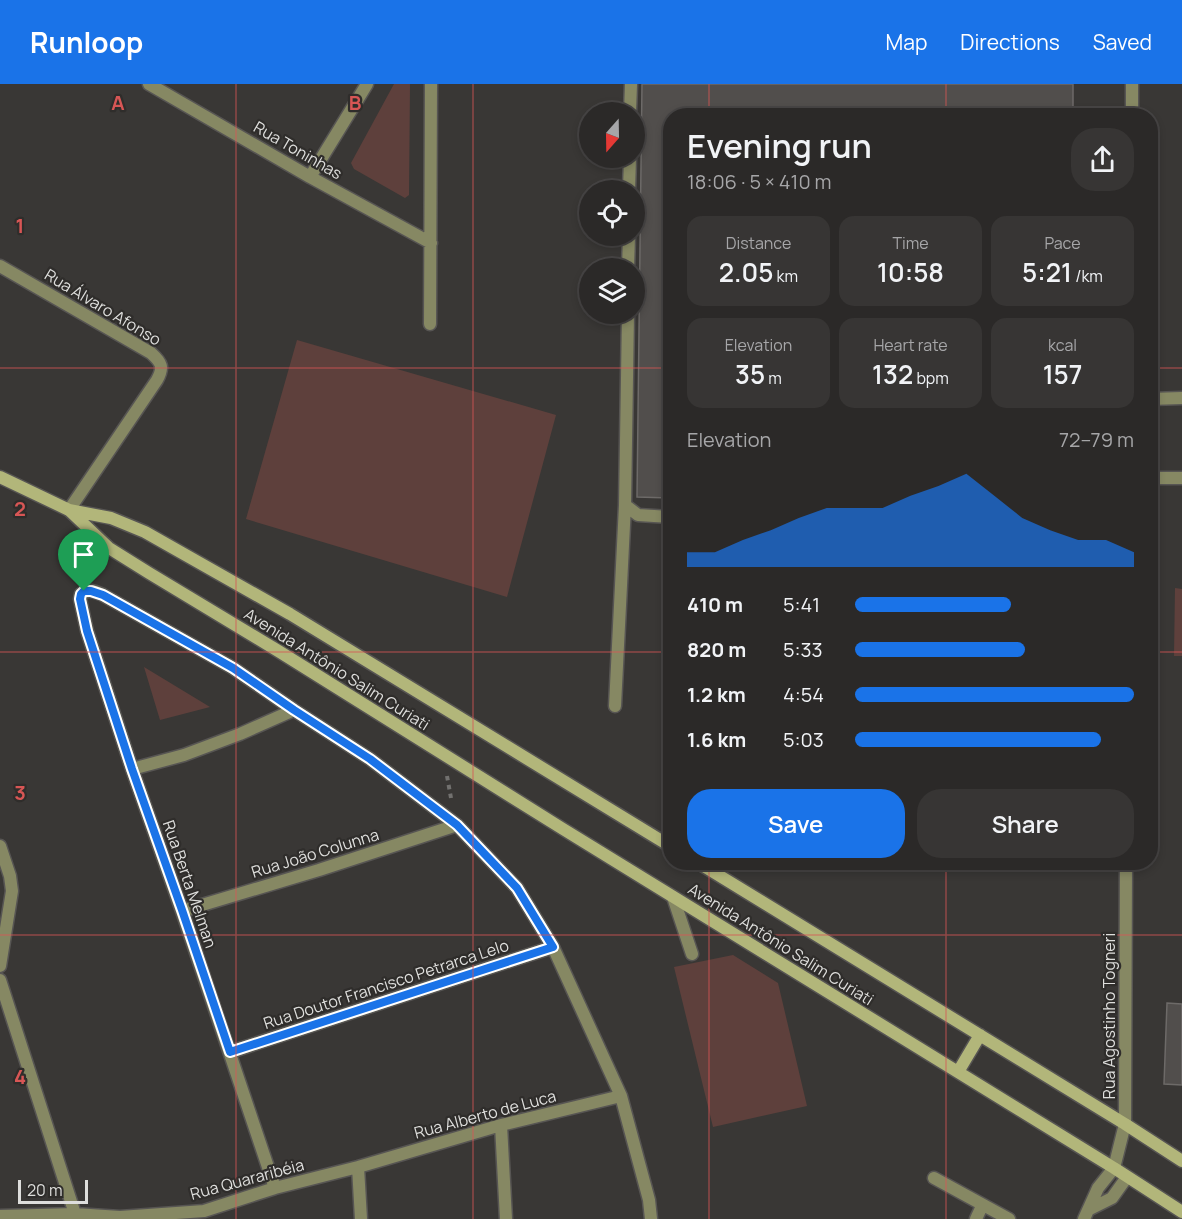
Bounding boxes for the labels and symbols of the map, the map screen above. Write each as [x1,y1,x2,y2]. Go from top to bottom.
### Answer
text: A [111,89,125,116]
text: B [349,89,362,116]
north arrow [579,102,645,168]
street label: Rua Toninhas [250,116,346,184]
text: 1 [16,212,24,239]
street label: Rua Álvaro Afonso [41,264,165,350]
text: 2 [14,495,26,522]
pin [58,529,109,591]
street label: Avenida Antônio Salim Curiati [240,603,434,735]
text: 3 [14,779,26,806]
street label: Rua Berta Melman [158,817,222,951]
street label: Rua João Colunna [249,823,381,883]
street label: Avenida Antônio Salim Curiati [684,878,878,1010]
street label: Rua Agostinho Togneri [1098,933,1120,1099]
street label: Rua Doutor Francisco Petrarca Lelo [261,934,511,1034]
text: 4 [14,1063,26,1090]
street label: Rua Alberto de Luca [411,1084,559,1144]
street label: Rua Quararibéia [188,1153,306,1205]
scale bar [18,1177,88,1204]

